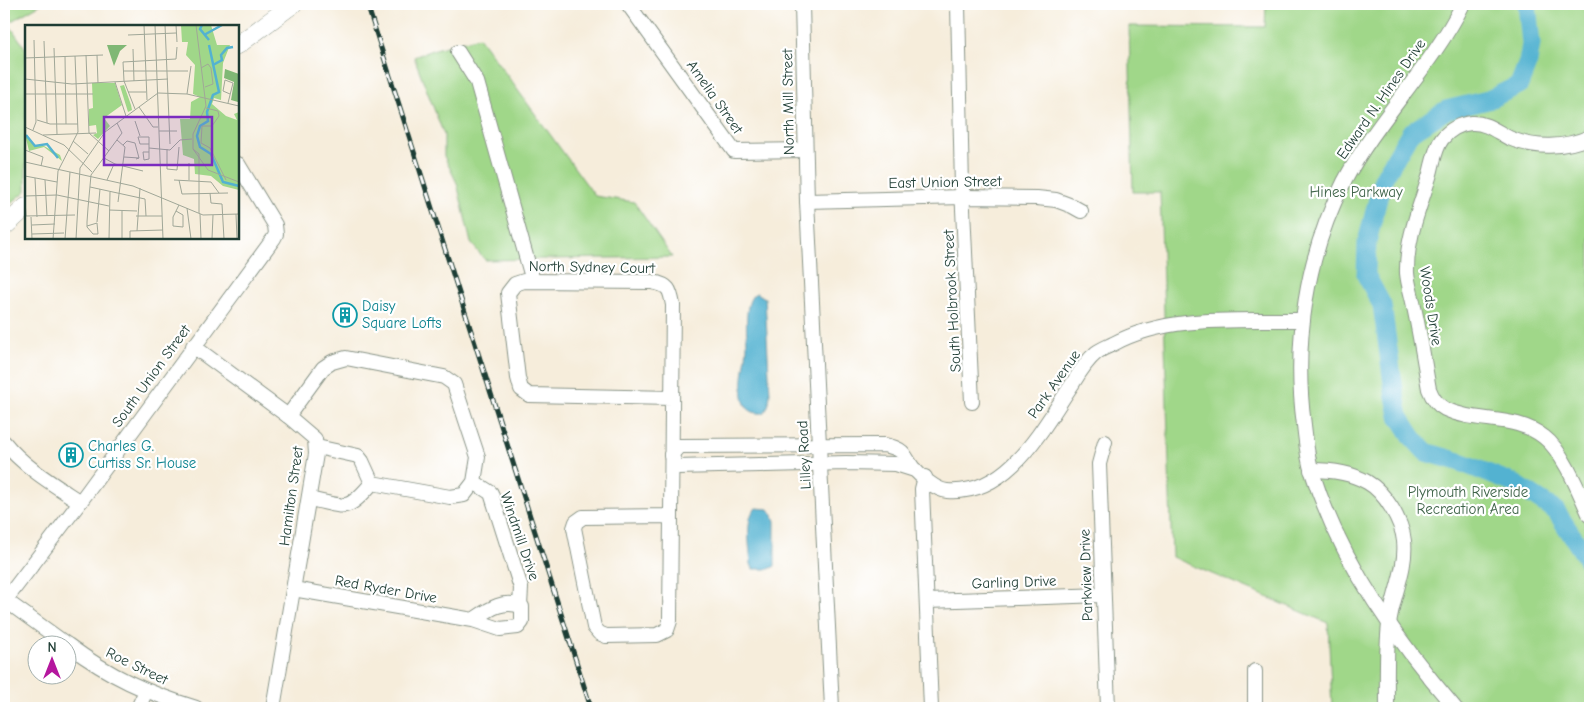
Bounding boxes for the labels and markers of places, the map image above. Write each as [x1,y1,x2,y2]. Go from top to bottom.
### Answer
place label: Daisy Square Lofts [362,297,441,332]
building icon: Daisy Square Lofts [332,302,358,328]
place label: Charles G. Curtiss Sr. House [88,437,197,472]
building icon: Charles G. Curtiss Sr. House [58,442,84,468]

